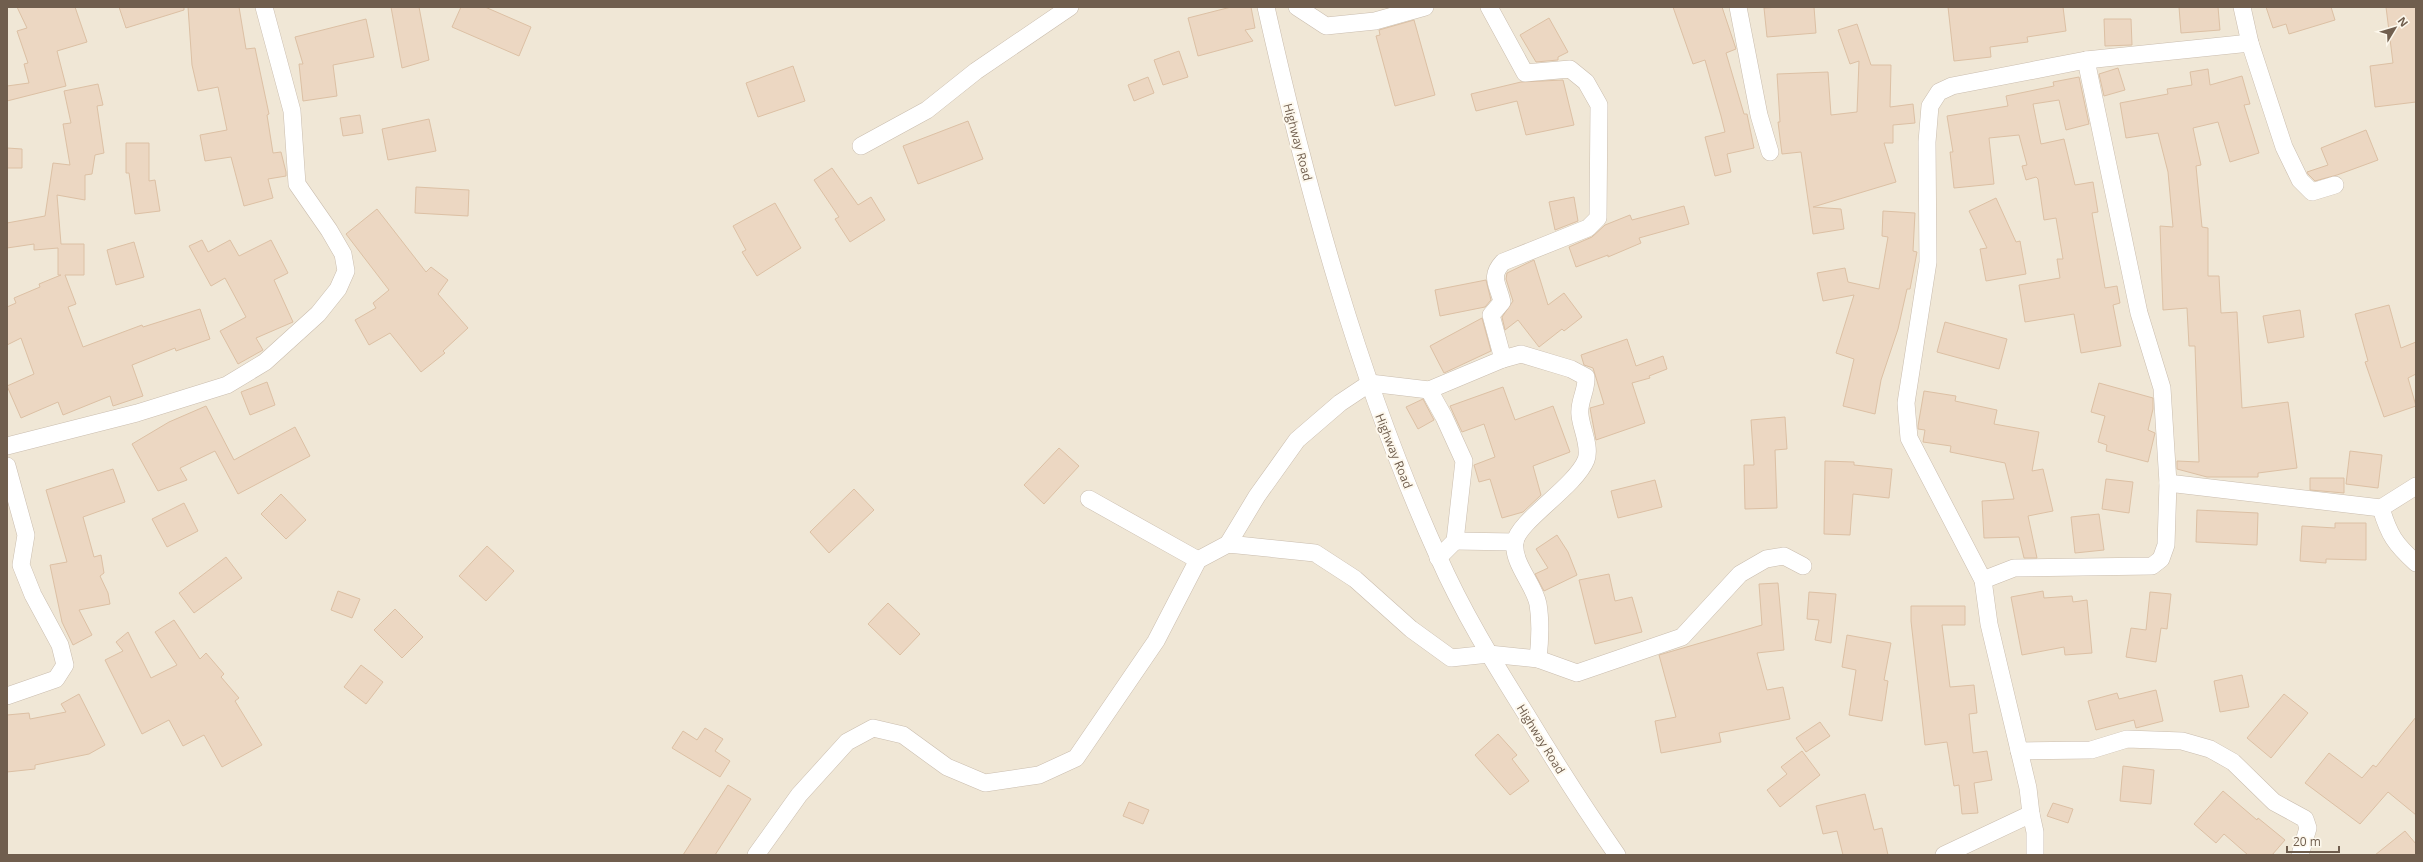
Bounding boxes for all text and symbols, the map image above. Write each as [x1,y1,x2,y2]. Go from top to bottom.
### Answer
north arrow [2375,8,2415,48]
text: N [2395,13,2412,30]
street label: Highway Road [1280,101,1316,183]
street label: Highway Road [1371,411,1417,491]
street label: Highway Road [1513,701,1569,777]
scale bar [2287,828,2339,854]
text: 20 m [2293,833,2321,850]

